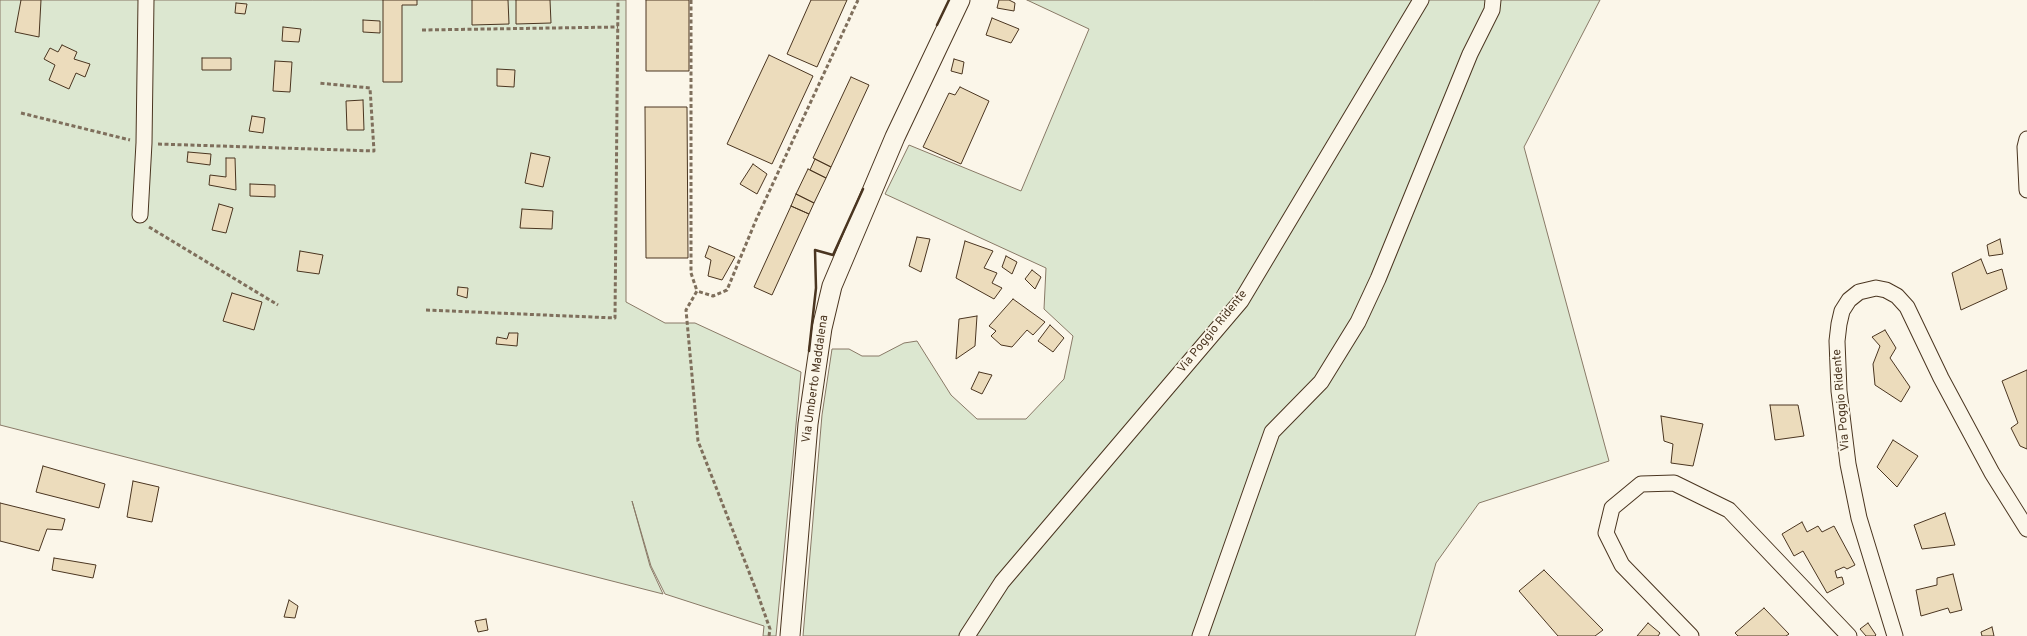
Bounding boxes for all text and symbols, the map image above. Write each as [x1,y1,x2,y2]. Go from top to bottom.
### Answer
street label: Via Poggio Ridente [1175,288,1251,376]
street label: Via Umberto Maddalena [800,314,832,444]
street label: Via Poggio Ridente [1830,348,1854,452]

